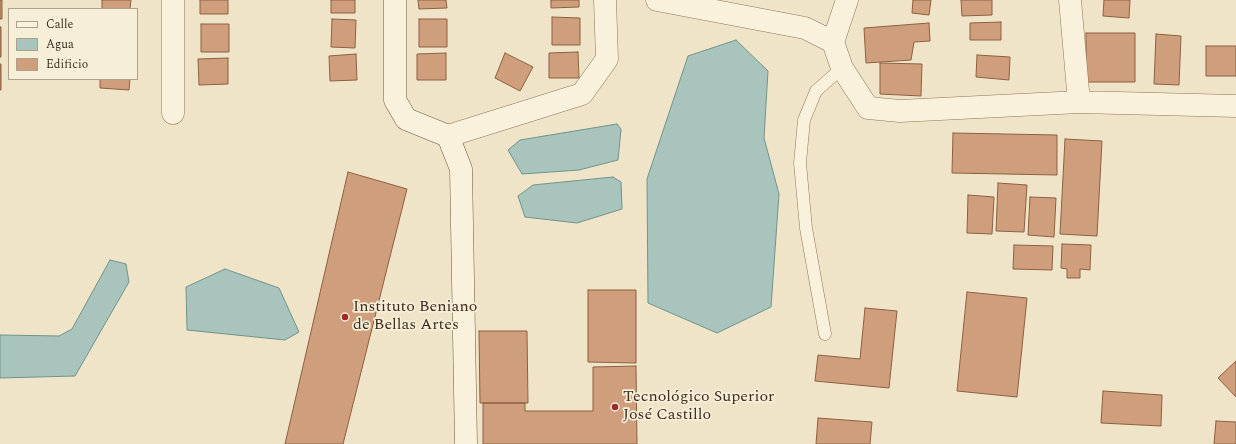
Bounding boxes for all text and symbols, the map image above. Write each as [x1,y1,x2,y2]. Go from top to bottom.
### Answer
legend [8,8,138,80]
text: Calle [46,15,73,34]
text: Agua [46,35,74,54]
text: Edificio [46,55,88,74]
place label: Instituto Beniano de Bellas Artes [353,298,477,336]
marker: Instituto Beniano de Bellas Artes [340,312,350,322]
place label: Tecnológico Superior José Castillo [623,388,774,426]
marker: Tecnológico Superior José Castillo [610,402,620,412]

